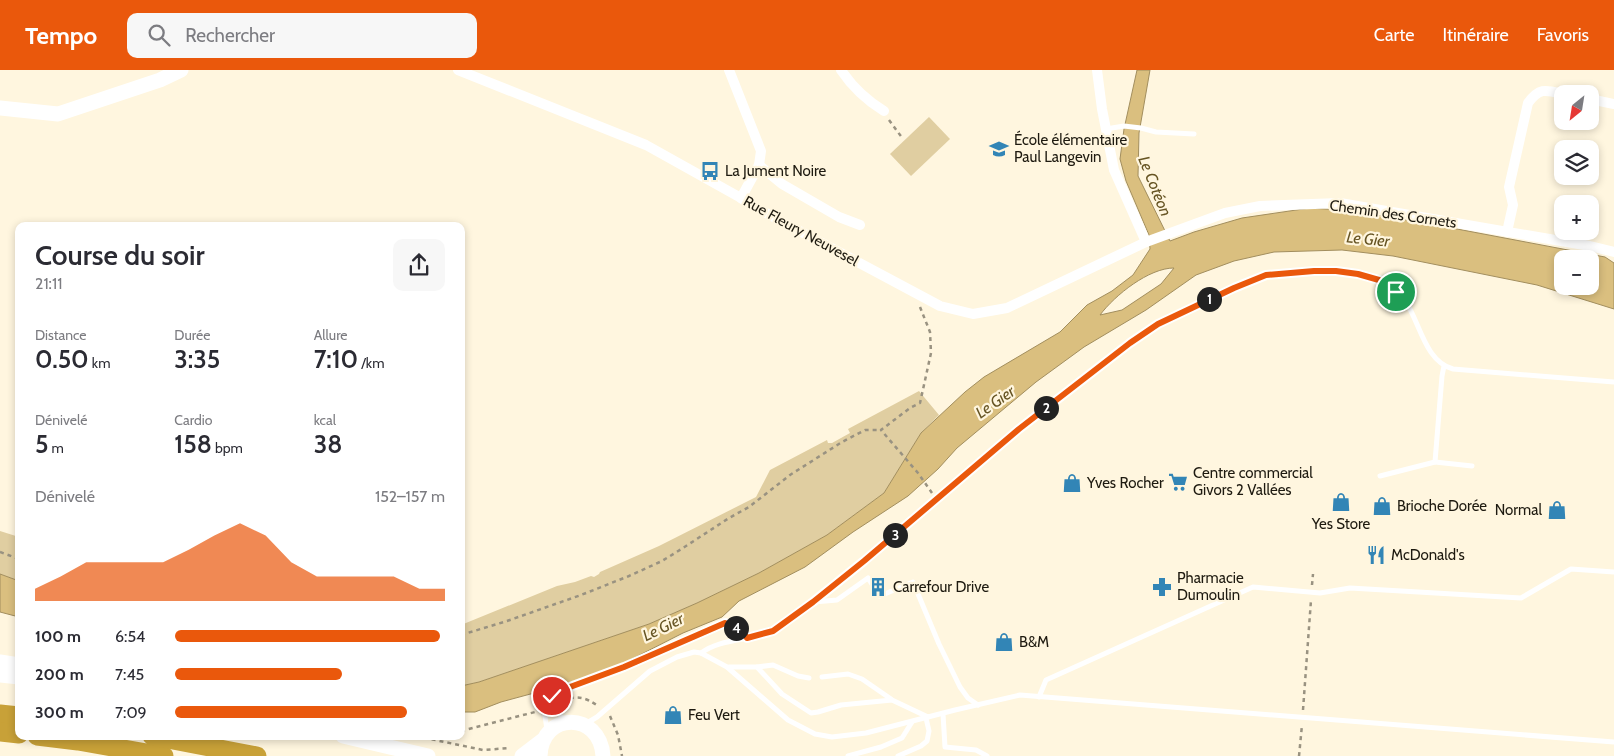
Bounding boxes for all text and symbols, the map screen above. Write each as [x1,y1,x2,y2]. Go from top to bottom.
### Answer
search box [127,13,477,58]
text: Tempo [25,21,97,50]
icon: search [145,21,173,49]
text: Rechercher [185,24,275,47]
text: Carte [1374,24,1414,46]
text: Itinéraire [1442,24,1509,46]
text: Favoris [1537,24,1589,46]
north arrow [1554,85,1599,130]
map controls [1554,85,1599,295]
place label: École élémentaire Paul Langevin [1014,130,1127,166]
school or university icon: École élémentaire Paul Langevin [988,138,1010,160]
button: layers [1554,140,1599,185]
water label: Le Cotéon [1134,153,1176,219]
bus stop icon: La Jument Noire [699,160,721,182]
place label: La Jument Noire [725,162,826,180]
street label: Rue Fleury Neuvesel [740,192,862,270]
button: + [1554,195,1599,240]
street label: Chemin des Cornets [1328,196,1458,232]
water label: Le Gier [1345,227,1392,251]
text: Course du soir [35,238,205,272]
button: share [393,239,445,291]
button: − [1554,250,1599,295]
pin [1375,271,1417,313]
text: 21:11 [35,274,62,293]
icon: arrive [1382,278,1410,306]
pin: 1 [1196,286,1222,312]
text: 1 [1207,290,1212,308]
text: Distance [35,326,87,344]
text: Durée [174,326,210,344]
text: Allure [314,326,348,344]
text: 0.50 [35,344,89,374]
text: 3:35 [174,344,220,374]
text: 7:10 [314,344,358,374]
text: km [89,354,110,372]
text: /km [358,354,384,372]
water label: Le Gier [972,381,1019,422]
pin: 2 [1034,396,1058,420]
text: 2 [1043,399,1050,417]
text: Dénivelé [35,411,87,429]
text: Cardio [174,411,212,429]
text: kcal [314,411,336,429]
text: 5 [35,429,48,459]
text: 158 [174,429,212,459]
text: 38 [314,429,342,459]
text: m [48,439,64,457]
text: bpm [212,439,243,457]
place label: Centre commercial Givors 2 Vallées [1193,464,1313,499]
supermarket icon: Centre commercial Givors 2 Vallées [1167,471,1189,493]
shop icon: Yves Rocher [1061,472,1083,494]
place label: Yves Rocher [1086,474,1164,492]
text: Dénivelé [35,487,95,506]
text: 152–157 m [375,487,445,506]
shop icon: Yes Store [1330,491,1352,513]
shop icon: Brioche Dorée [1371,495,1393,517]
place label: Brioche Dorée [1397,497,1487,515]
shop icon: Normal [1546,499,1568,521]
place label: Normal [1495,501,1542,519]
place label: Yes Store [1311,515,1371,533]
pin: 3 [882,522,908,548]
text: 3 [892,526,899,544]
restaurant icon: McDonald's [1365,544,1387,566]
place label: McDonald's [1391,546,1465,564]
place label: Pharmacie Dumoulin [1177,569,1244,604]
building icon: Carrefour Drive [867,576,889,598]
pharmacy icon: Pharmacie Dumoulin [1151,576,1173,598]
place label: Carrefour Drive [893,578,989,596]
water label: Le Gier [639,608,688,645]
pin: 4 [724,616,748,640]
text: 4 [732,619,741,637]
text: 100 m [35,627,81,646]
text: 6:54 [115,627,145,646]
shop icon: B&M [993,631,1015,653]
place label: B&M [1019,633,1049,651]
text: 200 m [35,665,84,684]
text: 7:45 [115,665,144,684]
pin [531,675,573,717]
icon: check [538,682,566,710]
text: 300 m [35,703,84,722]
text: 7:09 [115,703,147,722]
shop icon: Feu Vert [662,704,684,726]
place label: Feu Vert [688,706,740,724]

